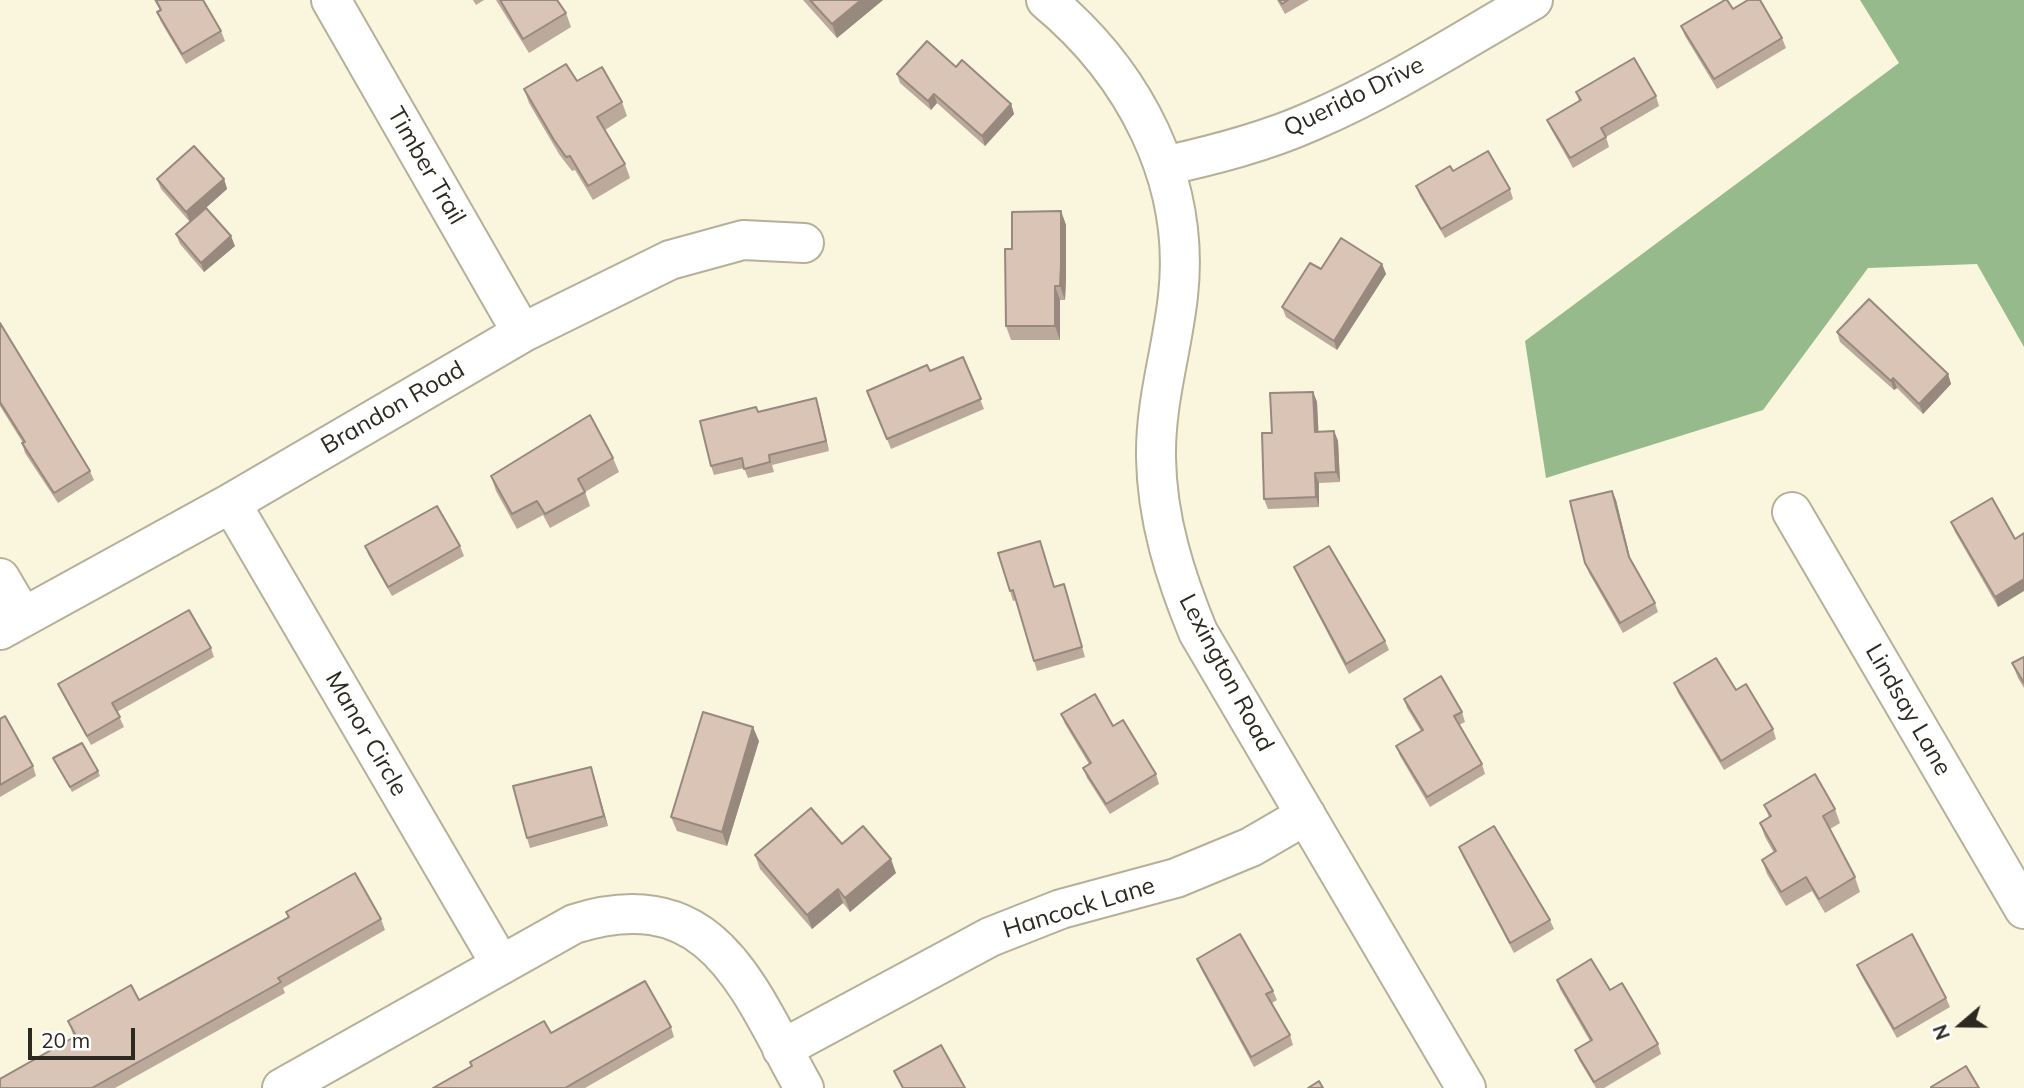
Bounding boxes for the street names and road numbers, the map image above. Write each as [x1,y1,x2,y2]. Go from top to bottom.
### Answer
street label: Querido Drive [1279,51,1429,143]
street label: Timber Trail [381,102,471,230]
street label: Brandon Road [316,355,470,461]
street label: Lexington Road [1172,589,1280,757]
street label: Lindsay Lane [1859,639,1957,781]
street label: Manor Circle [319,667,413,801]
street label: Hancock Lane [1000,871,1158,945]

